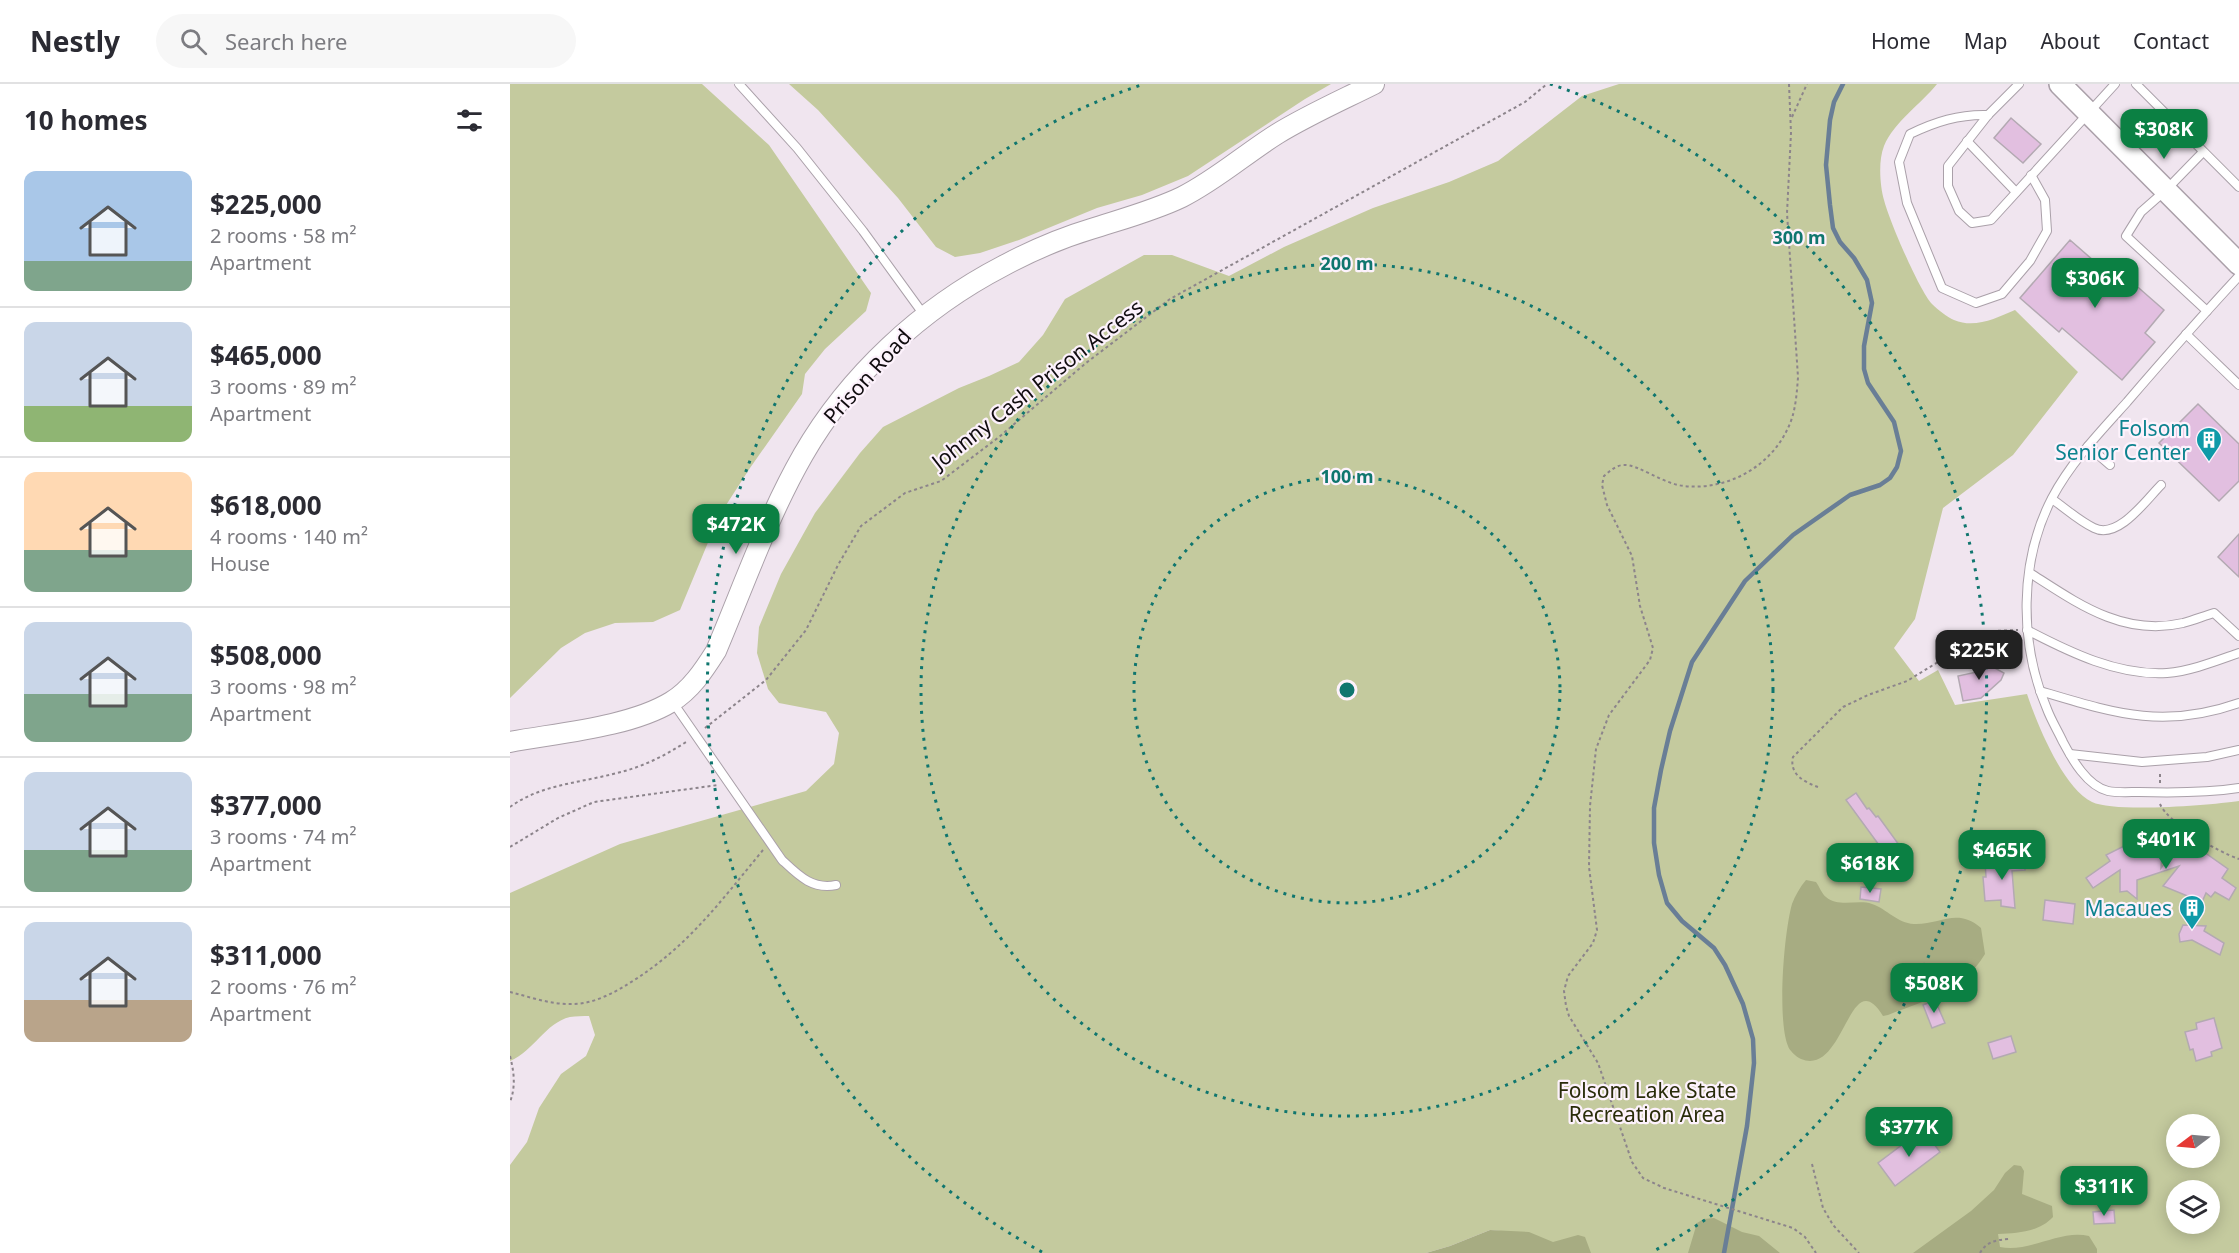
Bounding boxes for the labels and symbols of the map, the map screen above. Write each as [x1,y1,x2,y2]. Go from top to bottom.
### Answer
pin: $308K [2122,109,2206,160]
text: 300 m [1772,225,1826,249]
text: 200 m [1320,251,1374,275]
pin: $306K [2053,258,2137,309]
street label: Johnny Cash Prison Access [924,293,1148,476]
street label: Prison Road [817,323,917,429]
place label: Folsom Senior Center [2055,414,2190,466]
building icon: Folsom Senior Center [2194,425,2224,463]
text: 100 m [1320,464,1374,488]
pin: $472K [694,504,778,555]
pin: $225K [1937,630,2021,681]
centre of rings [1337,680,1357,700]
pin: $401K [2124,819,2208,870]
pin: $465K [1960,830,2044,881]
pin: $618K [1828,843,1912,894]
building icon: Macaues [2177,893,2207,931]
place label: Macaues [2084,894,2172,922]
pin: $508K [1892,963,1976,1014]
park label: Folsom Lake State Recreation Area [1558,1076,1736,1128]
pin: $377K [1867,1107,1951,1158]
north arrow [2166,1114,2220,1168]
pin: $311K [2062,1166,2146,1217]

